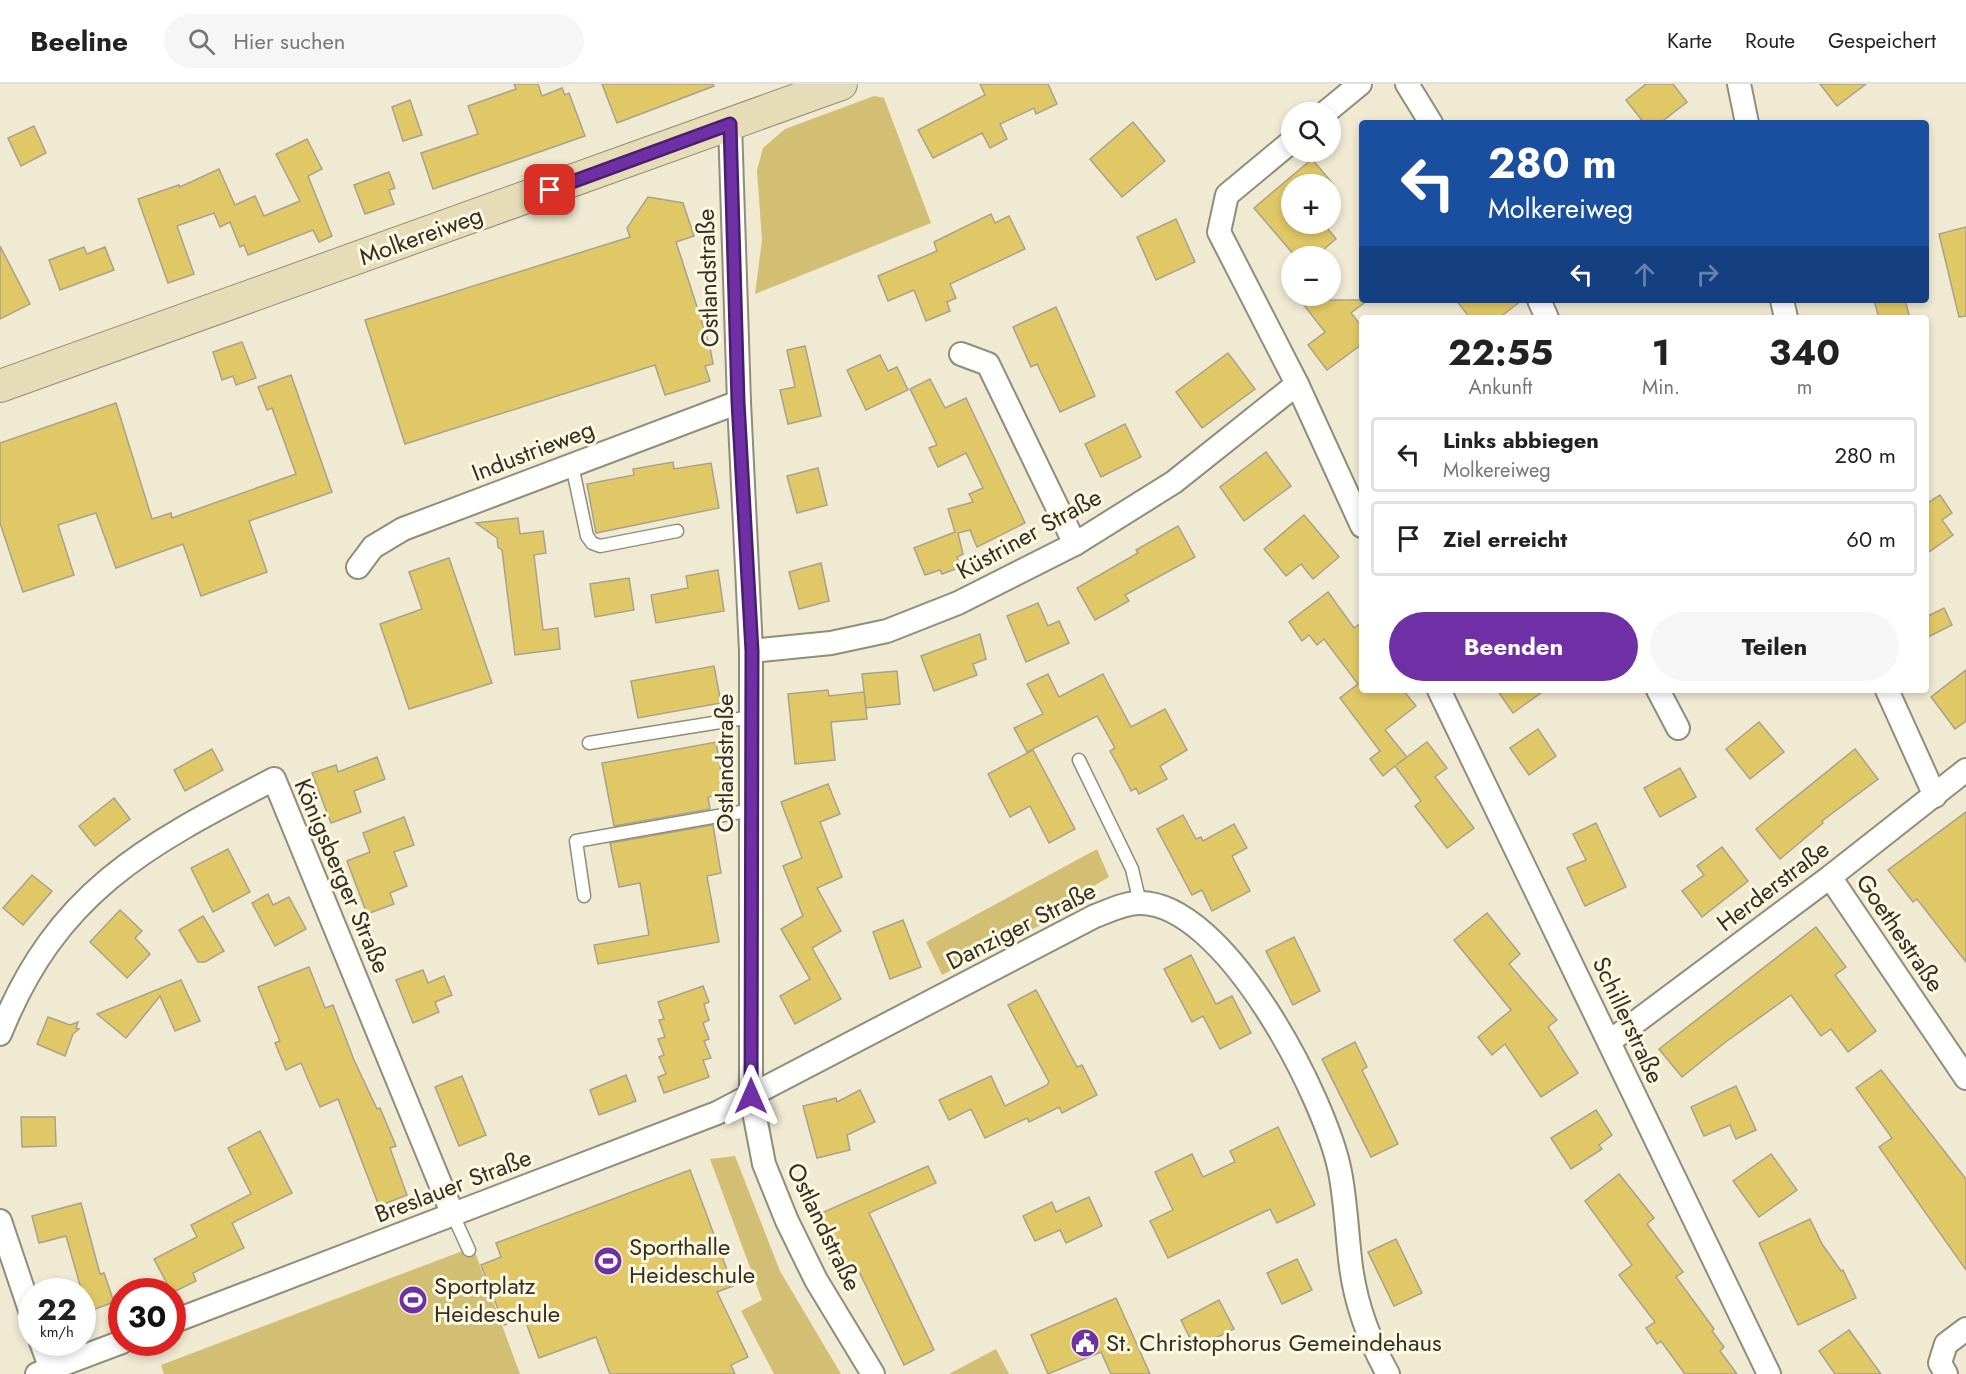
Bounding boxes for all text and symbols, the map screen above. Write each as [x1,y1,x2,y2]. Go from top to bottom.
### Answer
search box [164,14,584,68]
text: Beeline [30,21,128,62]
icon: search [185,25,218,58]
text: Hier suchen [233,25,345,57]
text: Karte [1667,26,1712,56]
text: Route [1745,26,1795,56]
text: Gespeichert [1828,26,1936,56]
map controls [1281,102,1341,306]
button: search [1281,102,1341,162]
text: 280 m [1488,133,1617,194]
icon: left [1389,144,1467,222]
pin [524,164,575,215]
icon: arrive [533,173,566,206]
button: + [1281,174,1341,234]
text: Molkereiweg [1488,189,1633,228]
street label: Molkereiweg [354,197,487,274]
street label: Ostlandstraße [688,208,727,348]
button: − [1281,246,1341,306]
icon: left [1565,258,1598,291]
icon: ahead [1628,258,1661,291]
icon: right [1691,258,1724,291]
text: 22:55 [1448,326,1553,378]
text: 1 [1652,326,1670,378]
text: 340 [1769,326,1840,378]
text: Ankunft [1469,373,1532,402]
text: Min. [1642,373,1680,402]
text: m [1797,373,1812,402]
street label: Industrieweg [466,411,599,490]
text: Links abbiegen [1443,424,1599,456]
icon: left [1392,438,1425,471]
text: 280 m [1835,439,1896,471]
text: Molkereiweg [1443,456,1551,485]
street label: Küstriner Straße [950,479,1108,588]
icon: arrive [1392,522,1425,555]
text: Ziel erreicht [1443,523,1567,555]
text: 60 m [1846,523,1896,555]
button: Beenden [1389,612,1638,681]
button: Teilen [1650,612,1899,681]
street label: Ostlandstraße [707,694,742,832]
street label: Königsberger Straße [286,773,399,978]
street label: Herderstraße [1709,832,1836,940]
street label: Goethestraße [1848,867,1953,999]
street label: Danziger Straße [940,873,1102,978]
street label: Schillerstraße [1584,951,1673,1089]
position arrow [719,1064,783,1128]
street label: Breslauer Straße [369,1140,536,1232]
street label: Ostlandstraße [778,1157,871,1297]
place label: Sporthalle Heideschule [629,1229,755,1292]
sports icon: Sporthalle Heideschule [592,1245,624,1277]
place label: Sportplatz Heideschule [434,1268,560,1331]
speed limit sign: 30 [108,1278,186,1356]
sports icon: Sportplatz Heideschule [397,1284,429,1316]
text: 22 [37,1288,77,1331]
text: km/h [40,1321,74,1343]
place label: St. Christophorus Gemeindehaus [1106,1325,1442,1360]
public building icon: St. Christophorus Gemeindehaus [1069,1327,1101,1359]

